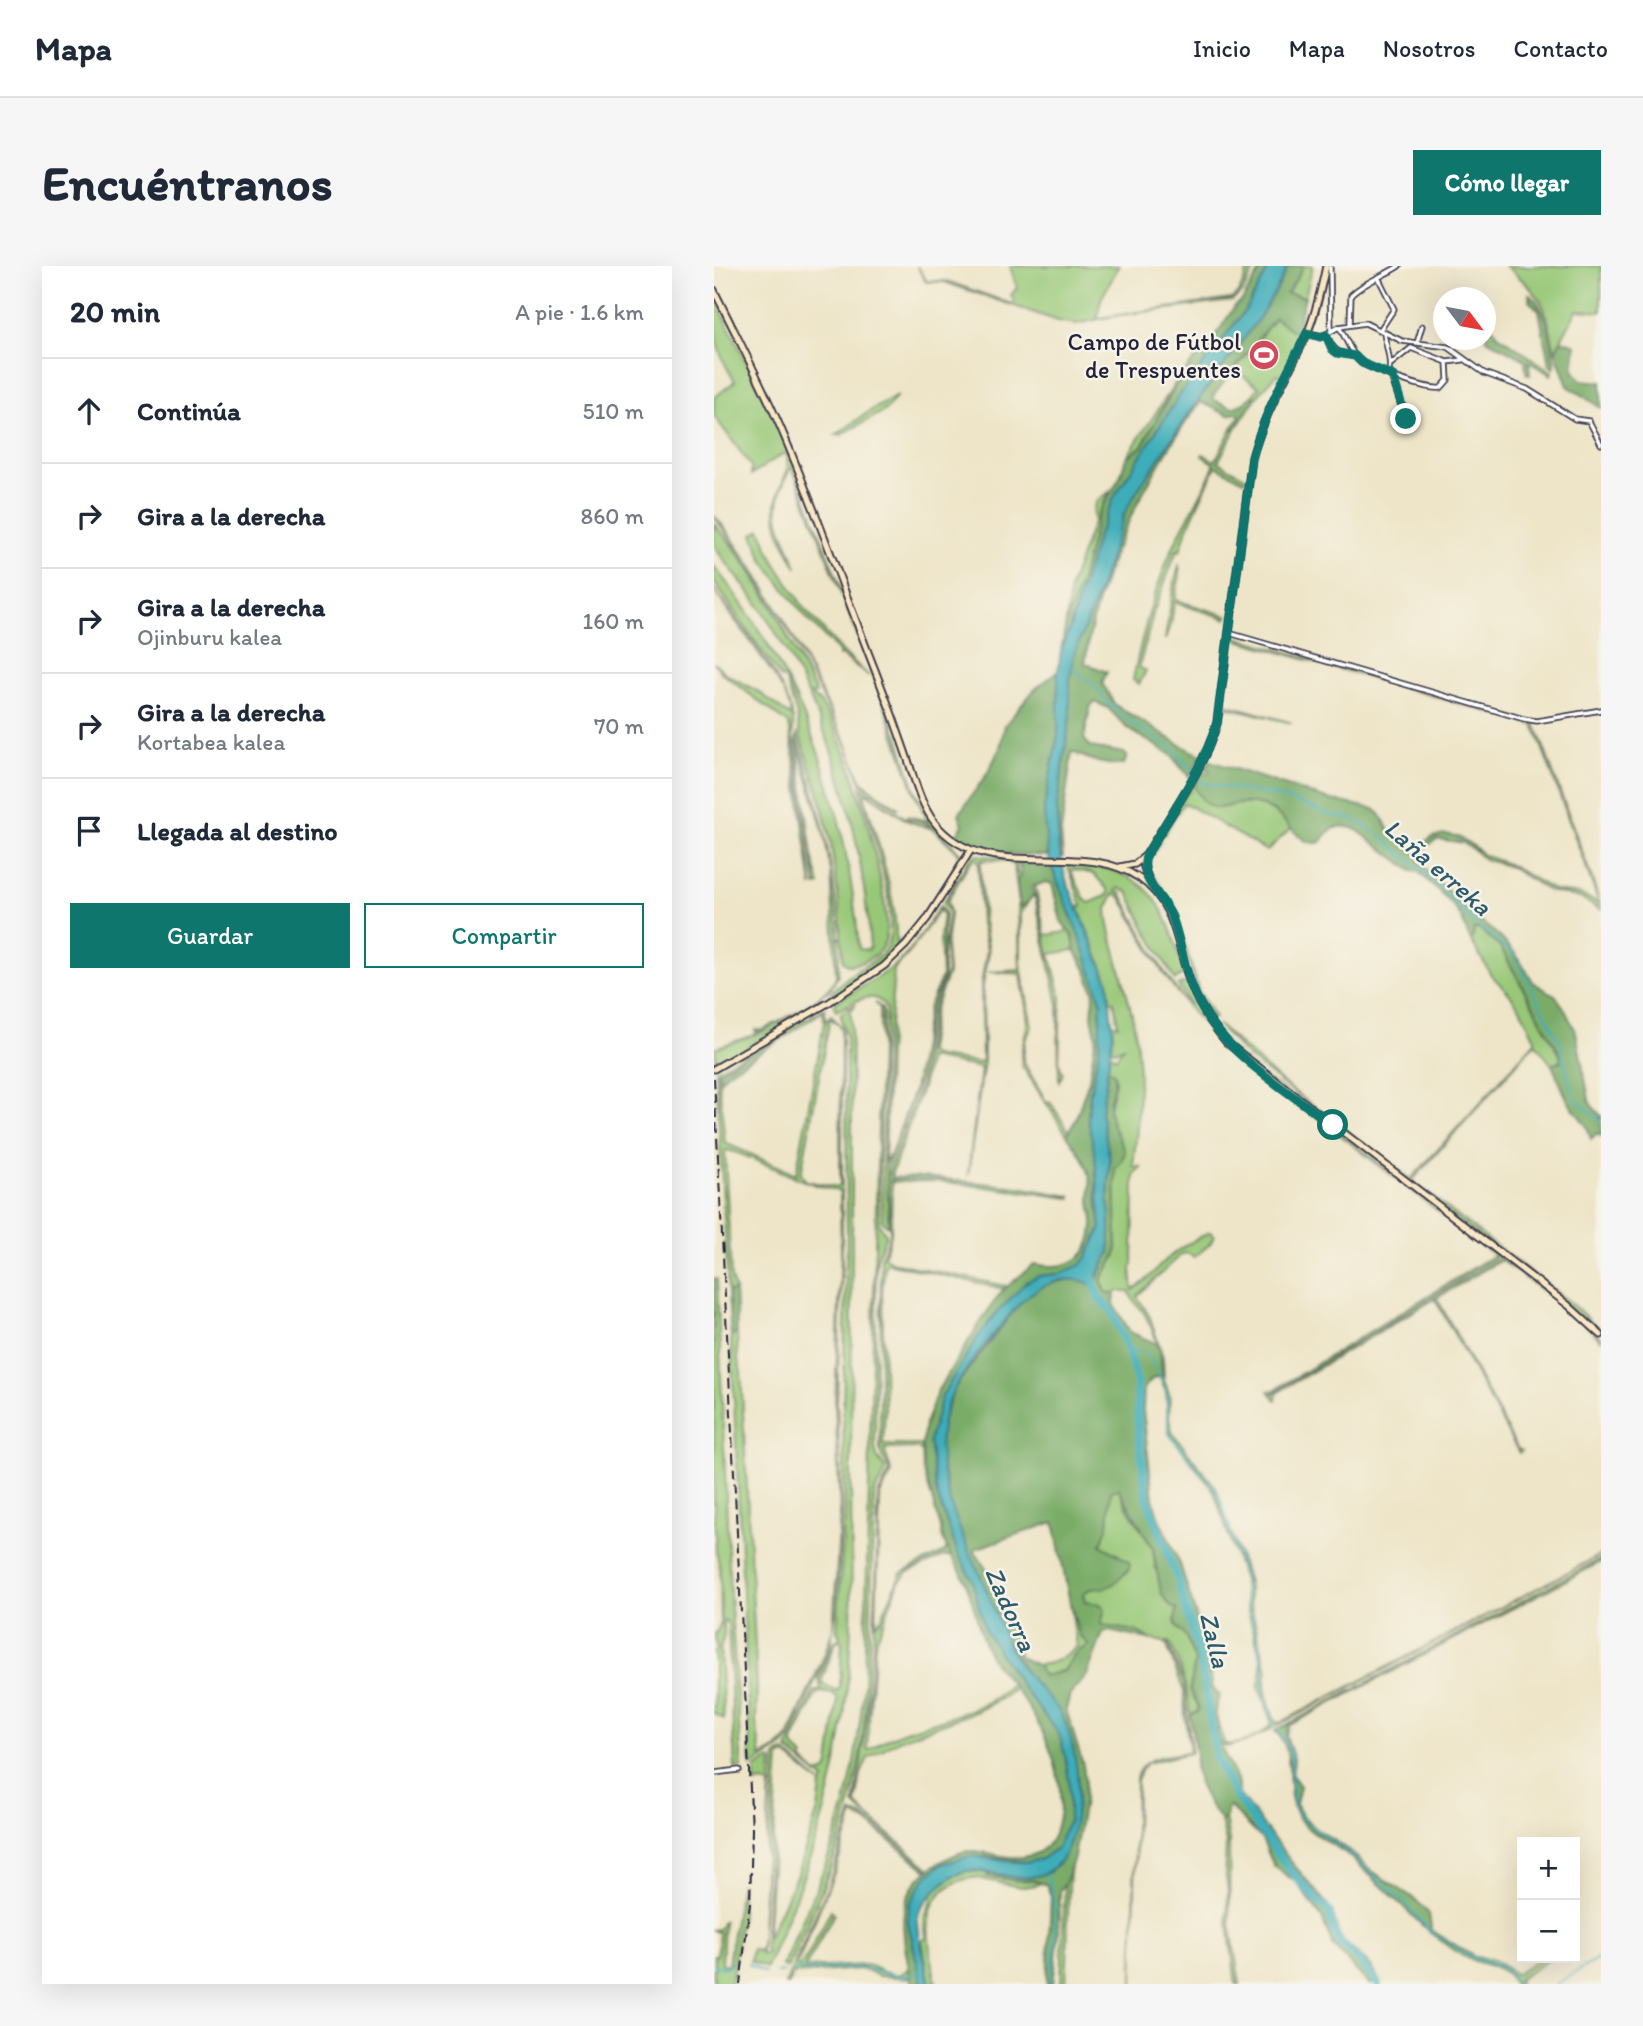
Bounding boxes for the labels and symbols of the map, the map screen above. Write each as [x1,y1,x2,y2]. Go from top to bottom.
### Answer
north arrow [1433,287,1496,350]
place label: Campo de Fútbol de Trespuentes [1067,327,1241,384]
sports icon: Campo de Fútbol de Trespuentes [1247,338,1281,372]
route end [1390,403,1421,434]
water label: Laña erreka [1378,812,1499,923]
route start [1317,1109,1348,1140]
water label: Zadorra [978,1562,1044,1657]
water label: Zalla [1193,1609,1238,1672]

